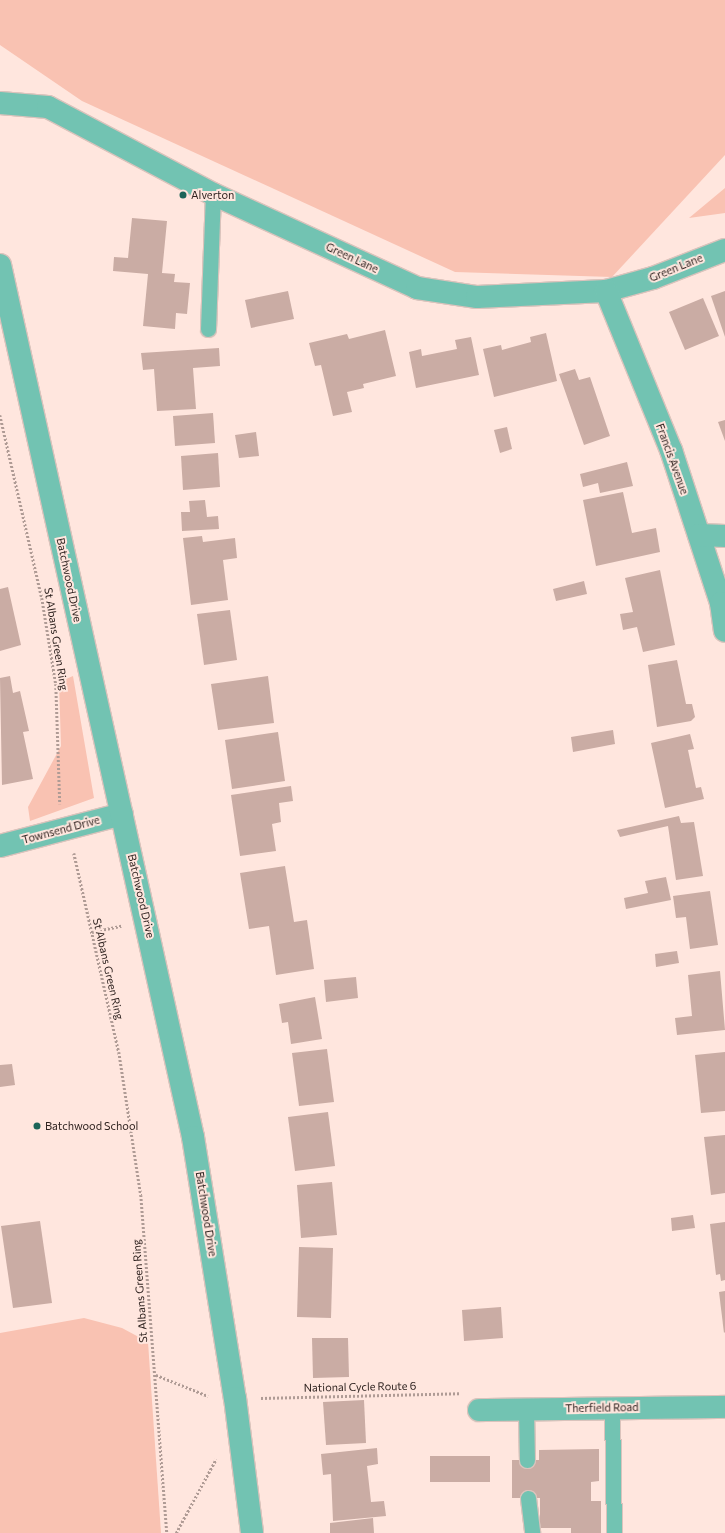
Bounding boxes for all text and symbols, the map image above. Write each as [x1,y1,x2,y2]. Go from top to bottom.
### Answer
place label: Alverton [191,188,234,202]
marker: Alverton [178,190,188,200]
street label: Green Lane [324,240,380,276]
street label: Green Lane [647,251,705,285]
street label: Francis Avenue [653,422,691,496]
street label: Batchwood Drive [54,537,84,623]
street label: St Albans Green Ring [41,587,71,691]
street label: Townsend Drive [21,813,101,847]
street label: Batchwood Drive [125,853,157,939]
street label: St Albans Green Ring [90,917,126,1021]
place label: Batchwood School [45,1119,138,1133]
marker: Batchwood School [32,1121,42,1131]
street label: Batchwood Drive [193,1171,219,1257]
street label: St Albans Green Ring [130,1239,150,1343]
street label: National Cycle Route 6 [304,1379,416,1395]
street label: Therfield Road [565,1401,639,1415]

